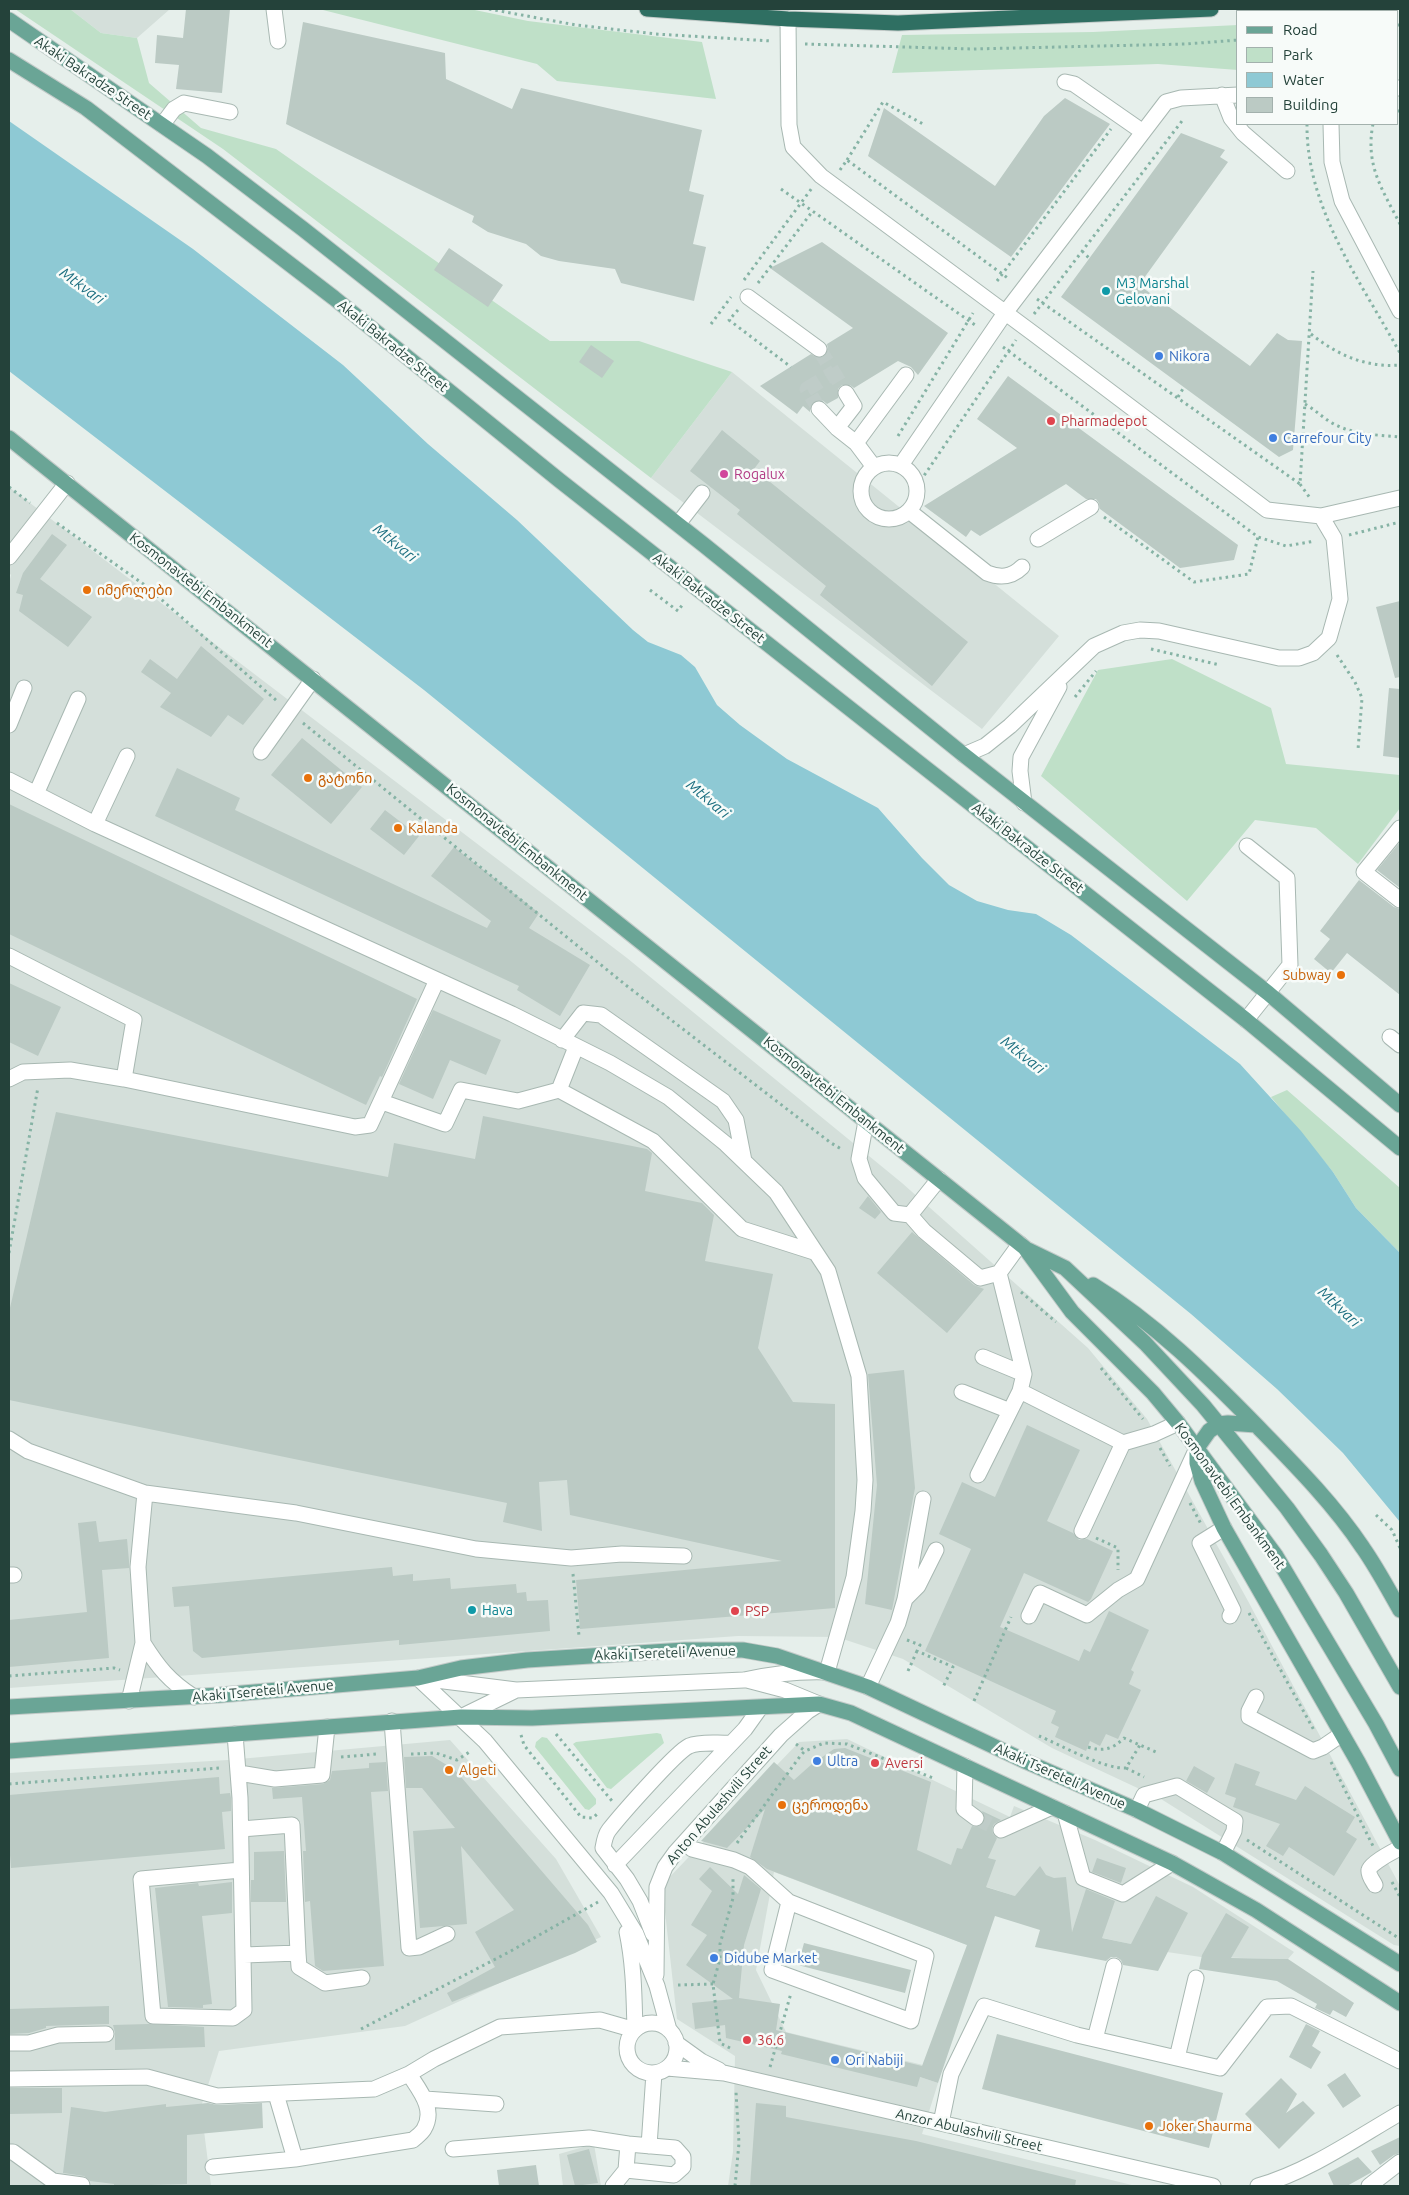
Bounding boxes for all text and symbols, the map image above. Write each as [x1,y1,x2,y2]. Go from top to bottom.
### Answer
legend [1236,10,1399,125]
text: Road [1283,21,1318,38]
street label: Akaki Bakradze Street [31,33,155,123]
text: Park [1283,46,1313,63]
text: Water [1283,71,1324,88]
text: Building [1283,96,1338,113]
water label: Mtkvari [56,264,108,308]
place label: M3 Marshal Gelovani [1116,275,1189,308]
marker: M3 Marshal Gelovani [1100,285,1112,297]
street label: Akaki Bakradze Street [334,296,452,396]
place label: Nikora [1169,348,1210,364]
marker: Nikora [1153,350,1165,362]
place label: Pharmadepot [1061,413,1147,429]
marker: Pharmadepot [1045,415,1057,427]
place label: Carrefour City [1283,430,1371,446]
marker: Carrefour City [1267,432,1279,444]
place label: Rogalux [734,466,785,482]
marker: Rogalux [718,468,730,480]
water label: Mtkvari [370,520,420,566]
street label: Kosmonavtebi Embankment [126,529,276,651]
street label: Akaki Bakradze Street [650,549,768,647]
place label: იმერლები [97,582,173,598]
marker: იმერლები [81,584,93,596]
place label: გატონი [318,770,372,786]
marker: გატონი [302,772,314,784]
water label: Mtkvari [683,776,733,822]
street label: Kosmonavtebi Embankment [443,780,591,904]
street label: Akaki Bakradze Street [969,799,1087,897]
place label: Kalanda [408,820,458,836]
marker: Kalanda [392,822,404,834]
place label: Subway [1283,967,1331,983]
marker: Subway [1335,969,1347,981]
water label: Mtkvari [997,1032,1049,1078]
street label: Kosmonavtebi Embankment [760,1033,908,1157]
water label: Mtkvari [1314,1283,1364,1331]
street label: Kosmonavtebi Embankment [1171,1420,1289,1572]
place label: Hava [482,1602,513,1618]
place label: PSP [745,1603,769,1619]
marker: Hava [466,1604,478,1616]
marker: PSP [729,1605,741,1617]
street label: Akaki Tsereteli Avenue [594,1642,736,1664]
street label: Akaki Tsereteli Avenue [192,1676,334,1706]
street label: Akaki Tsereteli Avenue [992,1739,1128,1813]
street label: Anton Abulashvili Street [663,1742,775,1868]
place label: Ultra [827,1753,858,1769]
marker: Ultra [811,1755,823,1767]
place label: Aversi [885,1755,923,1771]
marker: Aversi [869,1757,881,1769]
place label: Algeti [459,1762,496,1778]
marker: Algeti [443,1764,455,1776]
place label: ცეროდენა [792,1797,868,1813]
marker: ცეროდენა [776,1799,788,1811]
place label: Didube Market [724,1950,817,1966]
marker: Didube Market [708,1952,720,1964]
place label: 36.6 [757,2032,784,2048]
marker: 36.6 [741,2034,753,2046]
place label: Ori Nabiji [845,2052,903,2068]
marker: Ori Nabiji [829,2054,841,2066]
street label: Anzor Abulashvili Street [894,2105,1044,2155]
place label: Joker Shaurma [1159,2118,1252,2134]
marker: Joker Shaurma [1143,2120,1155,2132]

